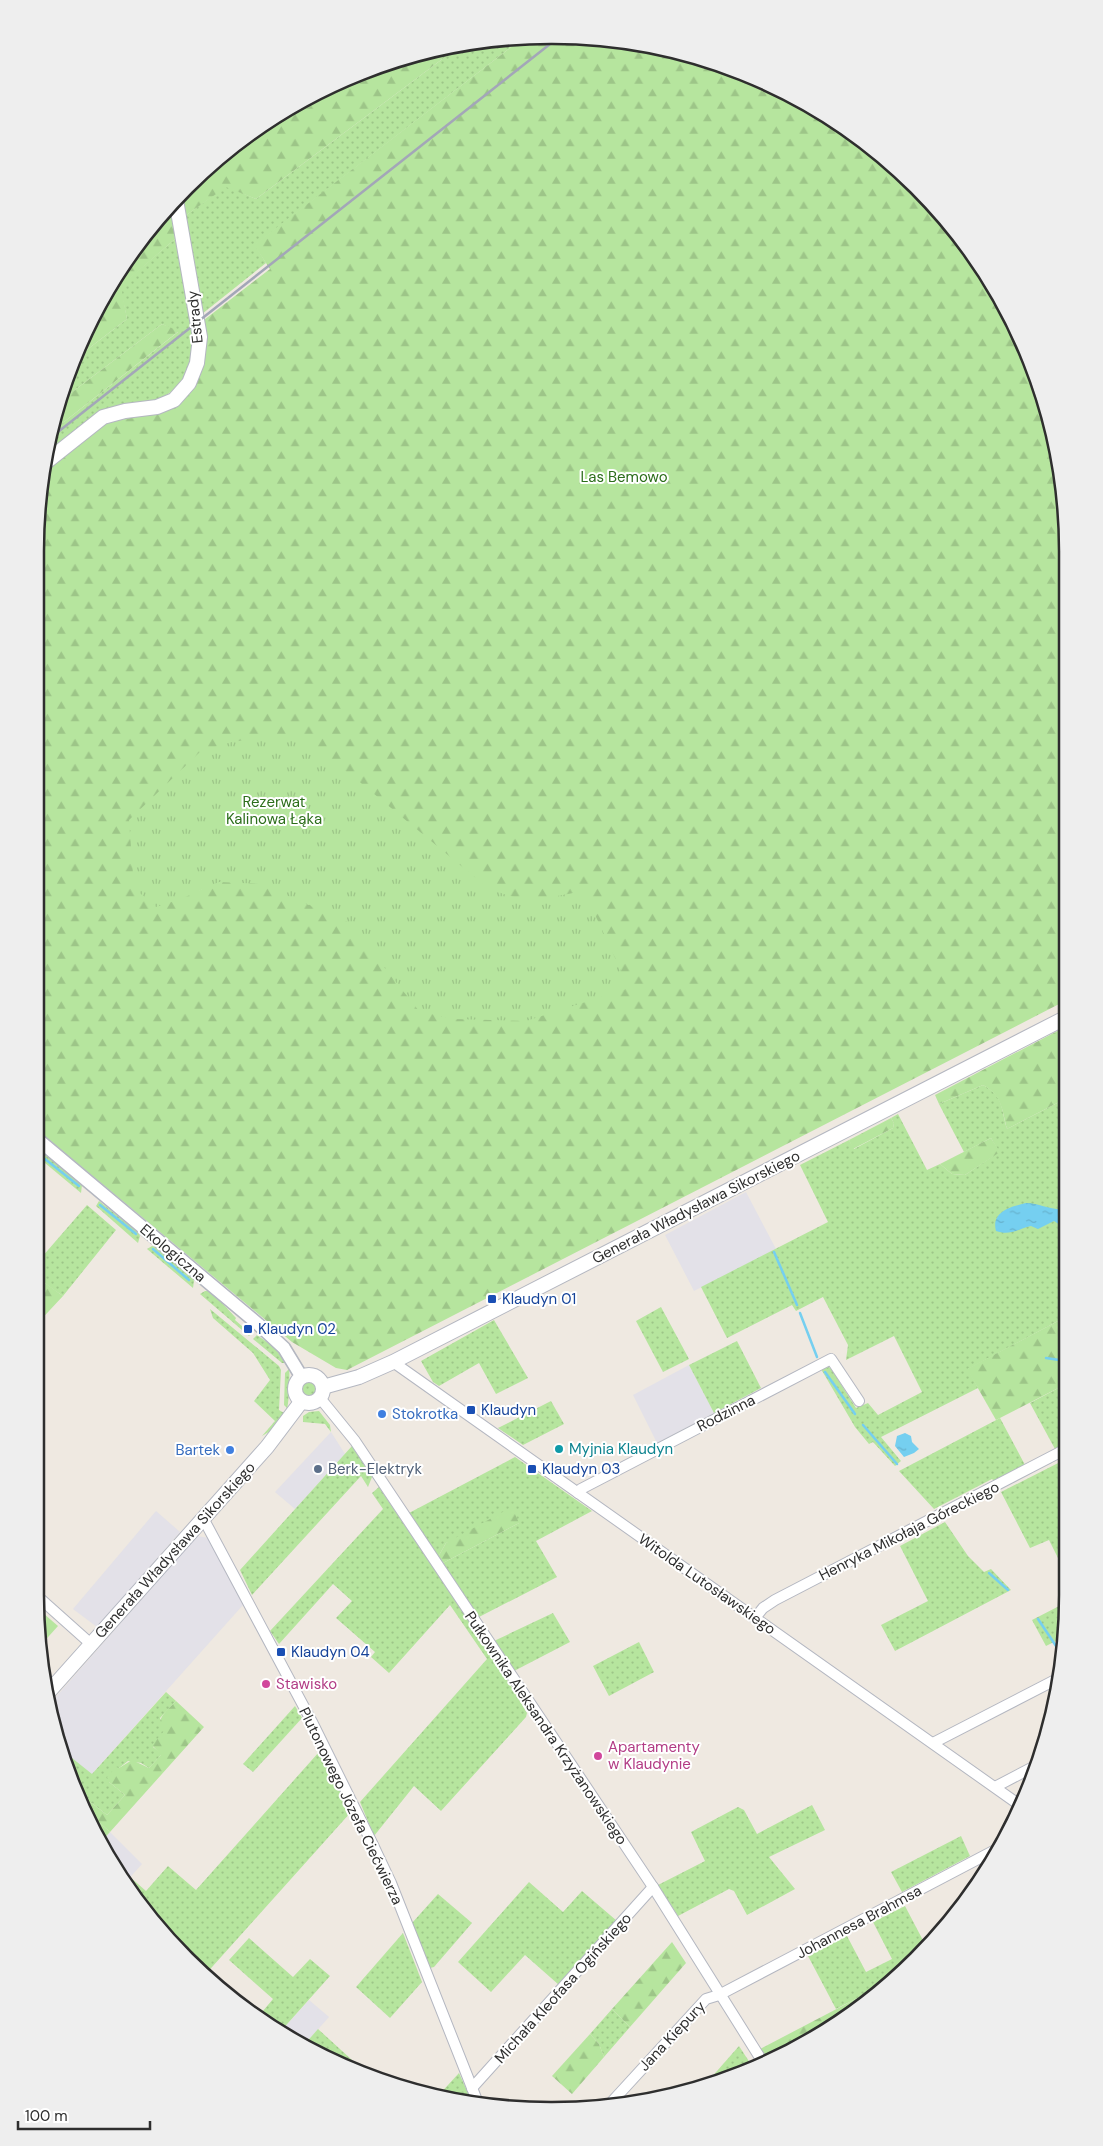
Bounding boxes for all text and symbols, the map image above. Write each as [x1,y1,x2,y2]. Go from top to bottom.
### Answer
street label: Estrady [182,289,208,344]
park label: Las Bemowo [580,467,668,487]
park label: Rezerwat Kalinowa Łąka [226,792,322,829]
street label: Generała Władysława Sikorskiego [589,1146,804,1268]
street label: Ekologiczna [136,1219,210,1287]
place label: Klaudyn 01 [502,1289,576,1309]
marker: Klaudyn 01 [486,1293,498,1305]
place label: Klaudyn 02 [258,1319,336,1339]
marker: Klaudyn 02 [242,1323,254,1335]
street label: Rodzinna [694,1390,758,1436]
place label: Klaudyn [481,1400,536,1420]
place label: Stokrotka [392,1404,458,1424]
marker: Klaudyn [465,1404,477,1416]
marker: Stokrotka [376,1408,388,1420]
place label: Myjnia Klaudyn [569,1439,673,1459]
place label: Bartek [175,1440,220,1460]
marker: Myjnia Klaudyn [553,1443,565,1455]
marker: Bartek [224,1444,236,1456]
street label: Generała Władysława Sikorskiego [90,1457,260,1643]
place label: Berk-Elektryk [328,1459,422,1479]
place label: Klaudyn 03 [542,1459,620,1479]
marker: Berk-Elektryk [312,1463,324,1475]
marker: Klaudyn 03 [526,1463,538,1475]
street label: Henryka Mikołaja Góreckiego [815,1477,1003,1585]
street label: Witolda Lutosławskiego [634,1529,780,1639]
street label: Pułkownika Aleksandra Krzyżanowskiego [460,1607,632,1849]
place label: Klaudyn 04 [291,1642,370,1662]
marker: Klaudyn 04 [275,1646,287,1658]
place label: Stawisko [276,1674,337,1694]
marker: Stawisko [260,1678,272,1690]
street label: Plutonowego Józefa Ciećwierza [294,1704,408,1908]
place label: Apartamenty w Klaudynie [608,1737,700,1774]
marker: Apartamenty w Klaudynie [592,1750,604,1762]
street label: Johannesa Brahmsa [793,1881,925,1963]
street label: Michała Kleofasa Ogińskiego [490,1908,636,2068]
street label: Jana Kiepury [634,1996,710,2075]
scale bar [18,2098,150,2130]
text: 100 m [25,2106,68,2126]

